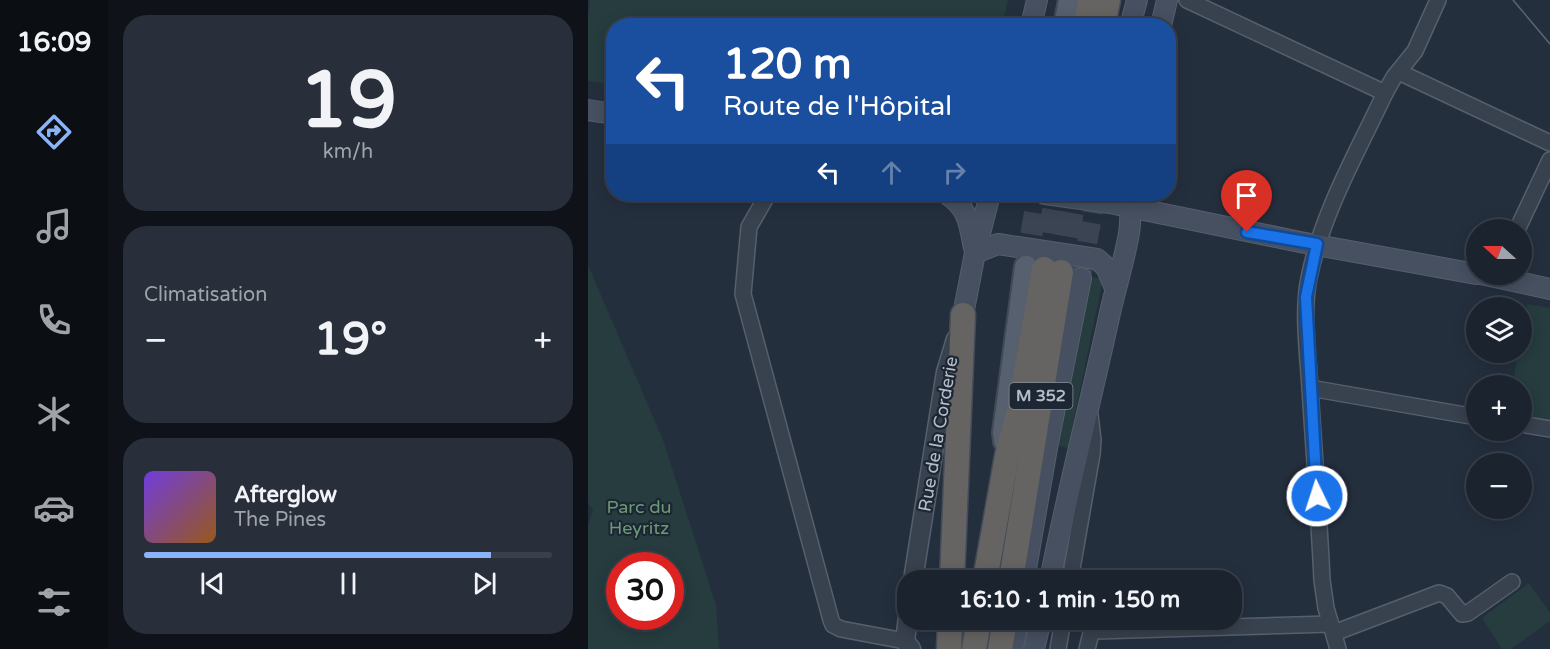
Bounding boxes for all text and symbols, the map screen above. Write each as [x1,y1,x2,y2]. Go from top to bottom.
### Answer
text: 16:09 [17,26,91,59]
text: 120 m [723,39,852,90]
icon: left [624,42,702,120]
text: 19 [299,54,397,148]
text: Route de l'Hôpital [723,90,952,123]
icon: directions [33,111,75,153]
text: km/h [323,140,373,164]
icon: left [812,156,845,189]
icon: ahead [875,156,908,189]
icon: right [938,156,971,189]
pin [1221,170,1272,232]
icon: arrive [1230,179,1263,212]
icon: music [33,205,75,247]
north arrow [1466,219,1532,285]
map controls [1466,219,1532,519]
text: Climatisation [144,283,267,307]
button: layers [1466,297,1532,363]
icon: phone [33,299,75,341]
text: 19° [314,313,387,367]
text: − [144,321,168,360]
text: + [533,321,552,360]
street label: Rue de la Corderie [914,355,962,513]
button: + [1466,375,1532,441]
road number: M 352 [1010,383,1072,409]
icon: climate [33,393,75,435]
button: − [1466,453,1532,519]
position arrow [1285,464,1349,528]
text: Afterglow [234,482,337,508]
icon: car [33,487,75,529]
park label: Parc du Heyritz [607,496,671,539]
text: The Pines [234,508,326,532]
speed limit sign: 30 [606,552,684,630]
icon: previous [196,567,229,600]
icon: pause [332,567,365,600]
icon: next [468,567,501,600]
icon: filters [33,581,75,623]
text: 16:10 · 1 min · 150 m [959,587,1180,613]

